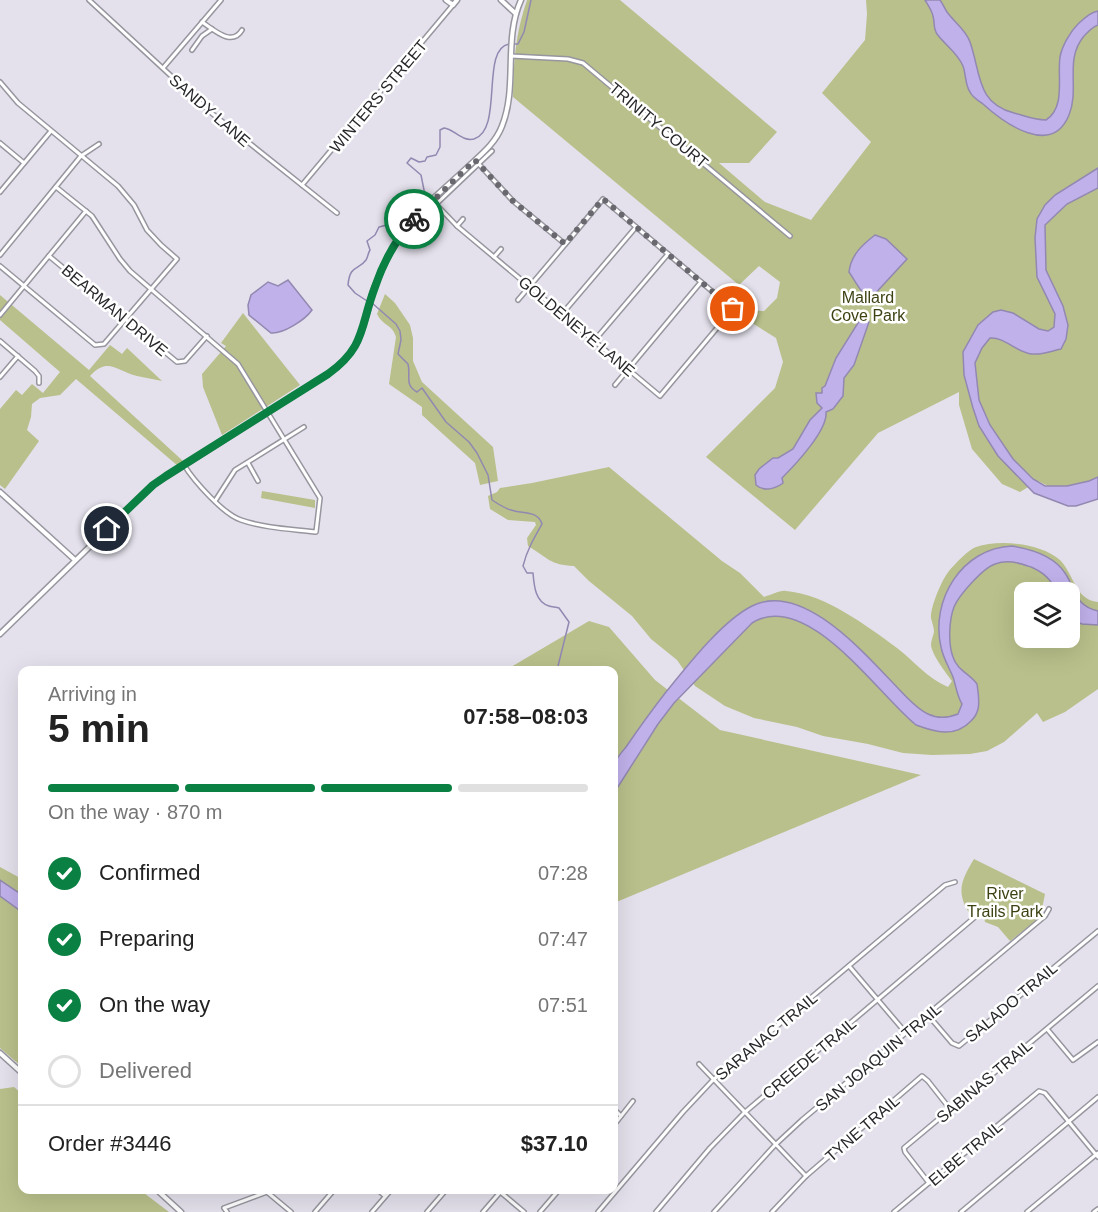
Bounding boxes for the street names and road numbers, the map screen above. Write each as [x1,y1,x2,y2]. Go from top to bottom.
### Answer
street label: WINTERS STREET [326,37,430,156]
street label: SANDY LANE [166,71,253,150]
street label: TRINITY COURT [606,79,711,172]
street label: BEARMAN DRIVE [58,261,171,359]
street label: GOLDENEYE LANE [515,273,638,380]
street label: SALADO TRAIL [962,959,1061,1046]
street label: SARANAC TRAIL [712,989,820,1084]
street label: SAN JOAQUIN TRAIL [812,1000,944,1115]
street label: CREEDE TRAIL [759,1014,859,1102]
street label: SABINAS TRAIL [933,1037,1035,1126]
street label: TYNE TRAIL [822,1092,903,1165]
street label: ELBE TRAIL [925,1118,1005,1189]

